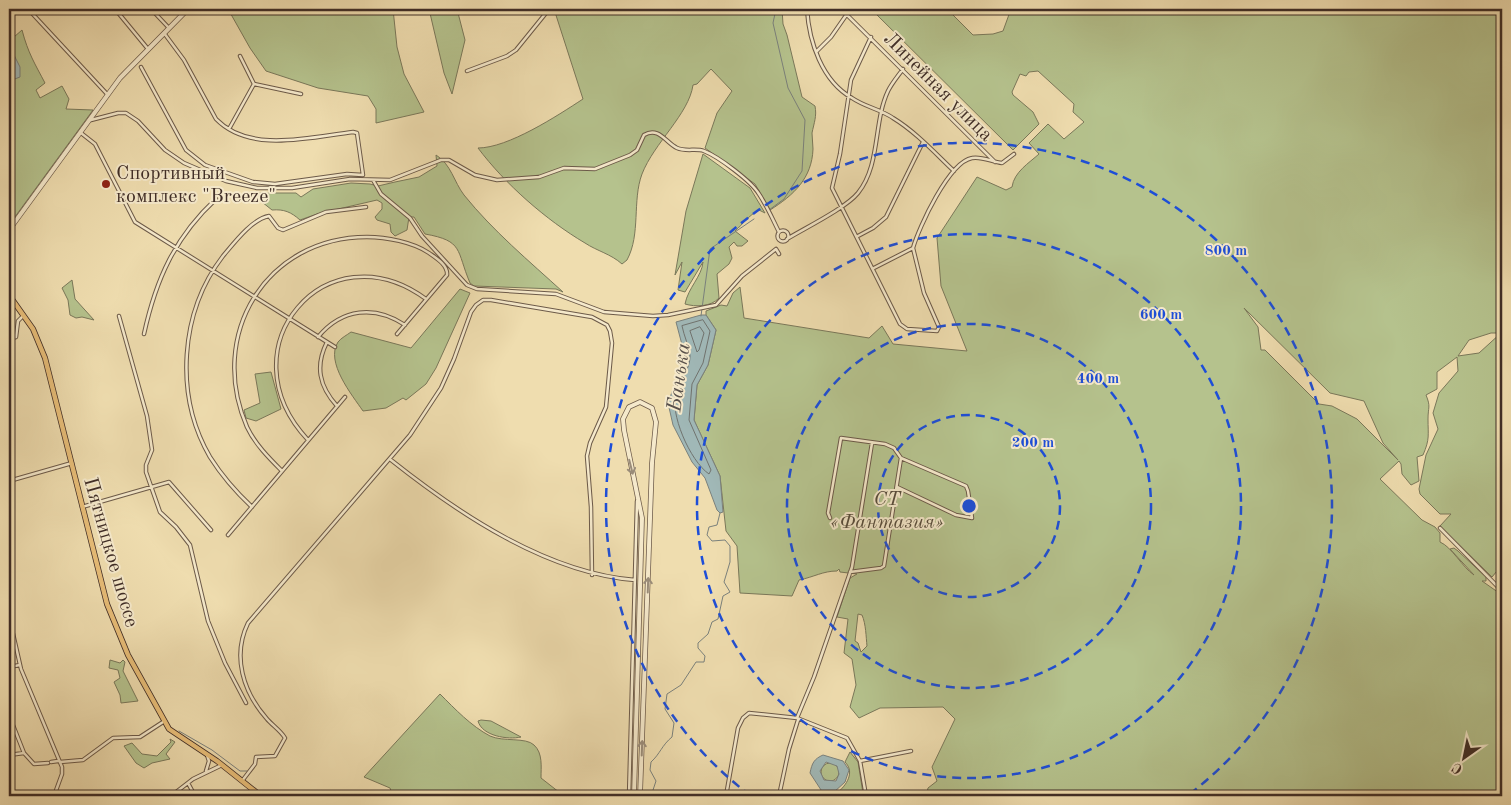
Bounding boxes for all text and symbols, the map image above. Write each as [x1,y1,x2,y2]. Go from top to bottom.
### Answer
street label: Линейная улица [879,29,996,146]
place label: Спортивный комплекс "Breeze" [116,164,276,207]
marker: Спортивный комплекс "Breeze" [100,178,112,190]
text: 800 m [1205,244,1247,259]
text: 600 m [1140,308,1182,323]
water label: Банька [664,342,695,414]
text: 400 m [1077,372,1119,387]
text: 200 m [1012,436,1054,451]
one-way arrow [627,459,636,475]
street label: Пятницкое шоссе [79,475,141,630]
park label: СТ «Фантазия» [830,490,944,533]
centre of rings [960,497,978,515]
one-way arrow [643,577,653,594]
north arrow [1438,732,1488,782]
one-way arrow [638,740,647,756]
text: С [1450,760,1465,776]

